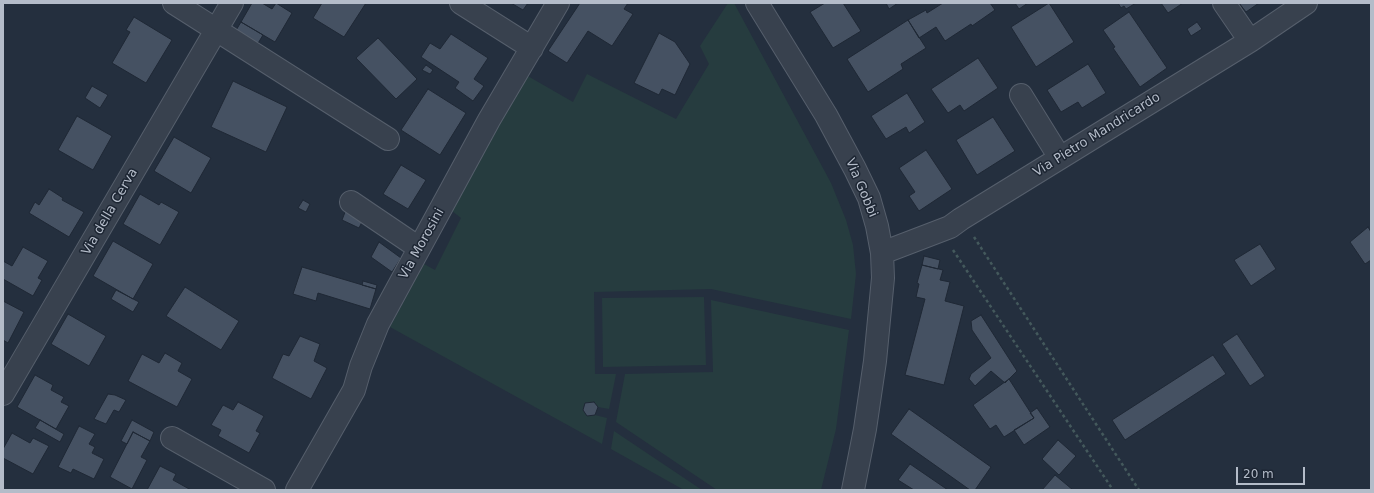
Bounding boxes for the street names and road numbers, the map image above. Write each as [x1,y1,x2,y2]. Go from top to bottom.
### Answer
street label: Via Pietro Mandricardo [1031,89,1163,181]
street label: Via Gobbi [842,156,880,220]
street label: Via della Cerva [79,166,141,258]
street label: Via Morosini [396,206,448,282]

